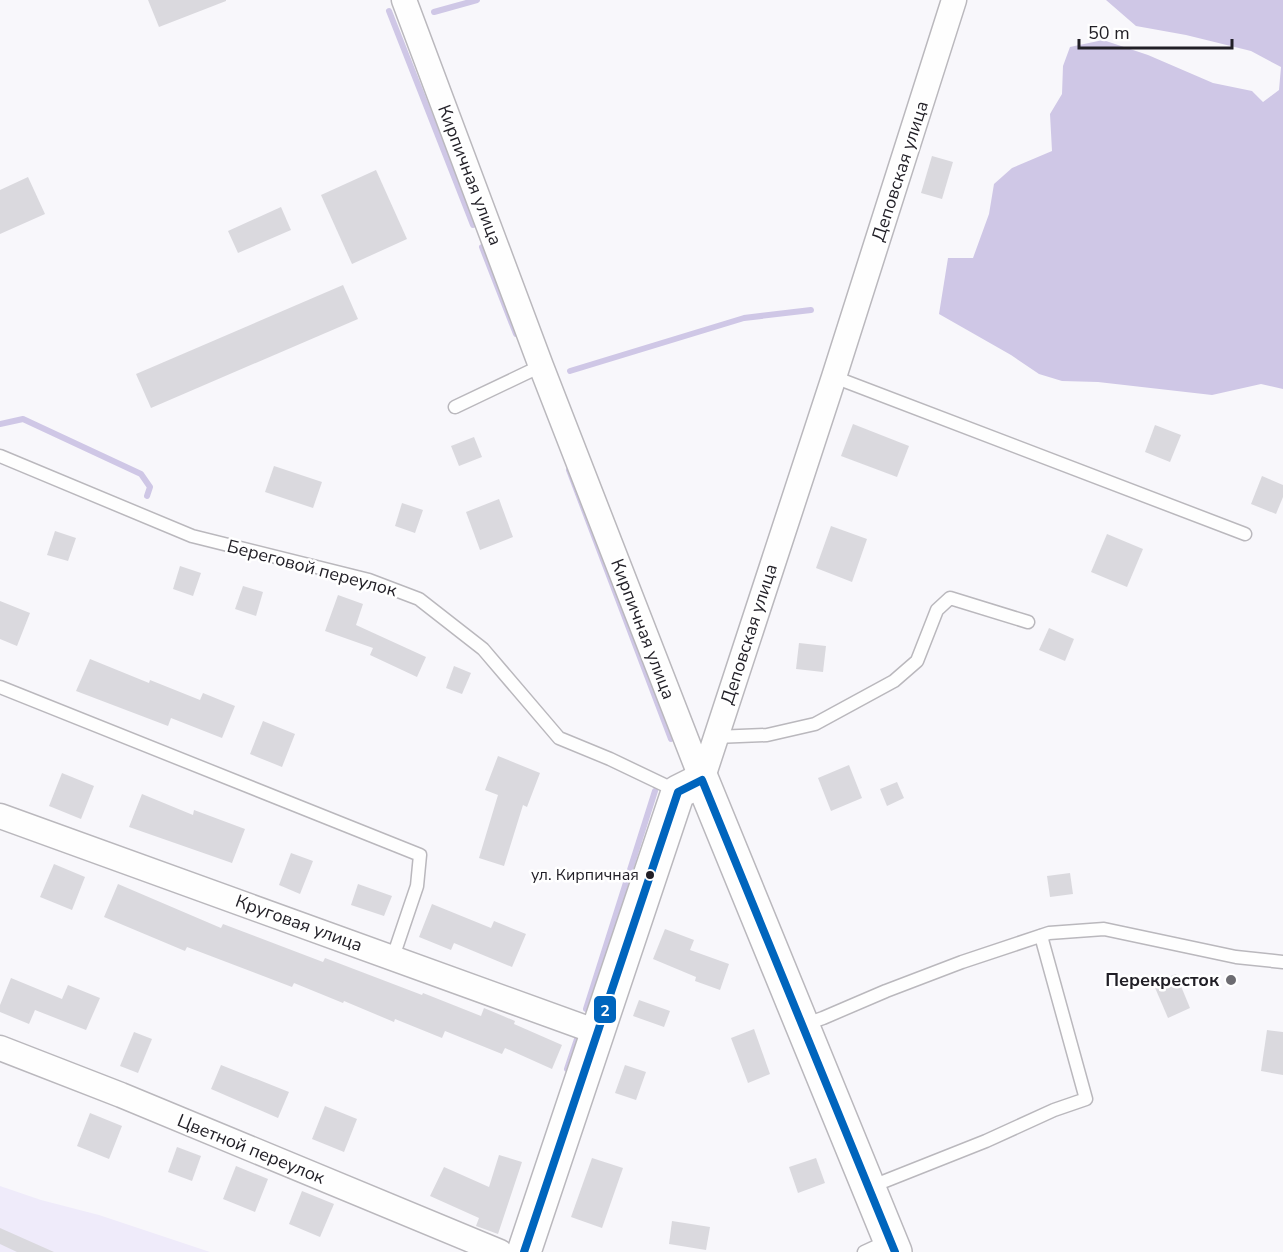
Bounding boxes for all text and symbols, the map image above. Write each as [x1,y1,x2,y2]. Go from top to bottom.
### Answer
scale bar [1079,12,1232,50]
text: 50 m [1088,21,1130,45]
street label: Деповская улица [866,98,934,244]
street label: Кирпичная улица [432,101,508,249]
street label: Береговой переулок [225,534,400,602]
street label: Кирпичная улица [605,555,681,703]
street label: Деповская улица [715,561,783,707]
place label: ул. Кирпичная [531,864,639,886]
marker: ул. Кирпичная [644,869,656,881]
street label: Круговая улица [232,889,366,957]
place label: Перекресток [1105,968,1220,992]
marker: Перекресток [1224,973,1238,987]
line badge: 2 [593,995,617,1024]
text: 2 [600,1000,610,1022]
street label: Цветной переулок [174,1108,329,1190]

